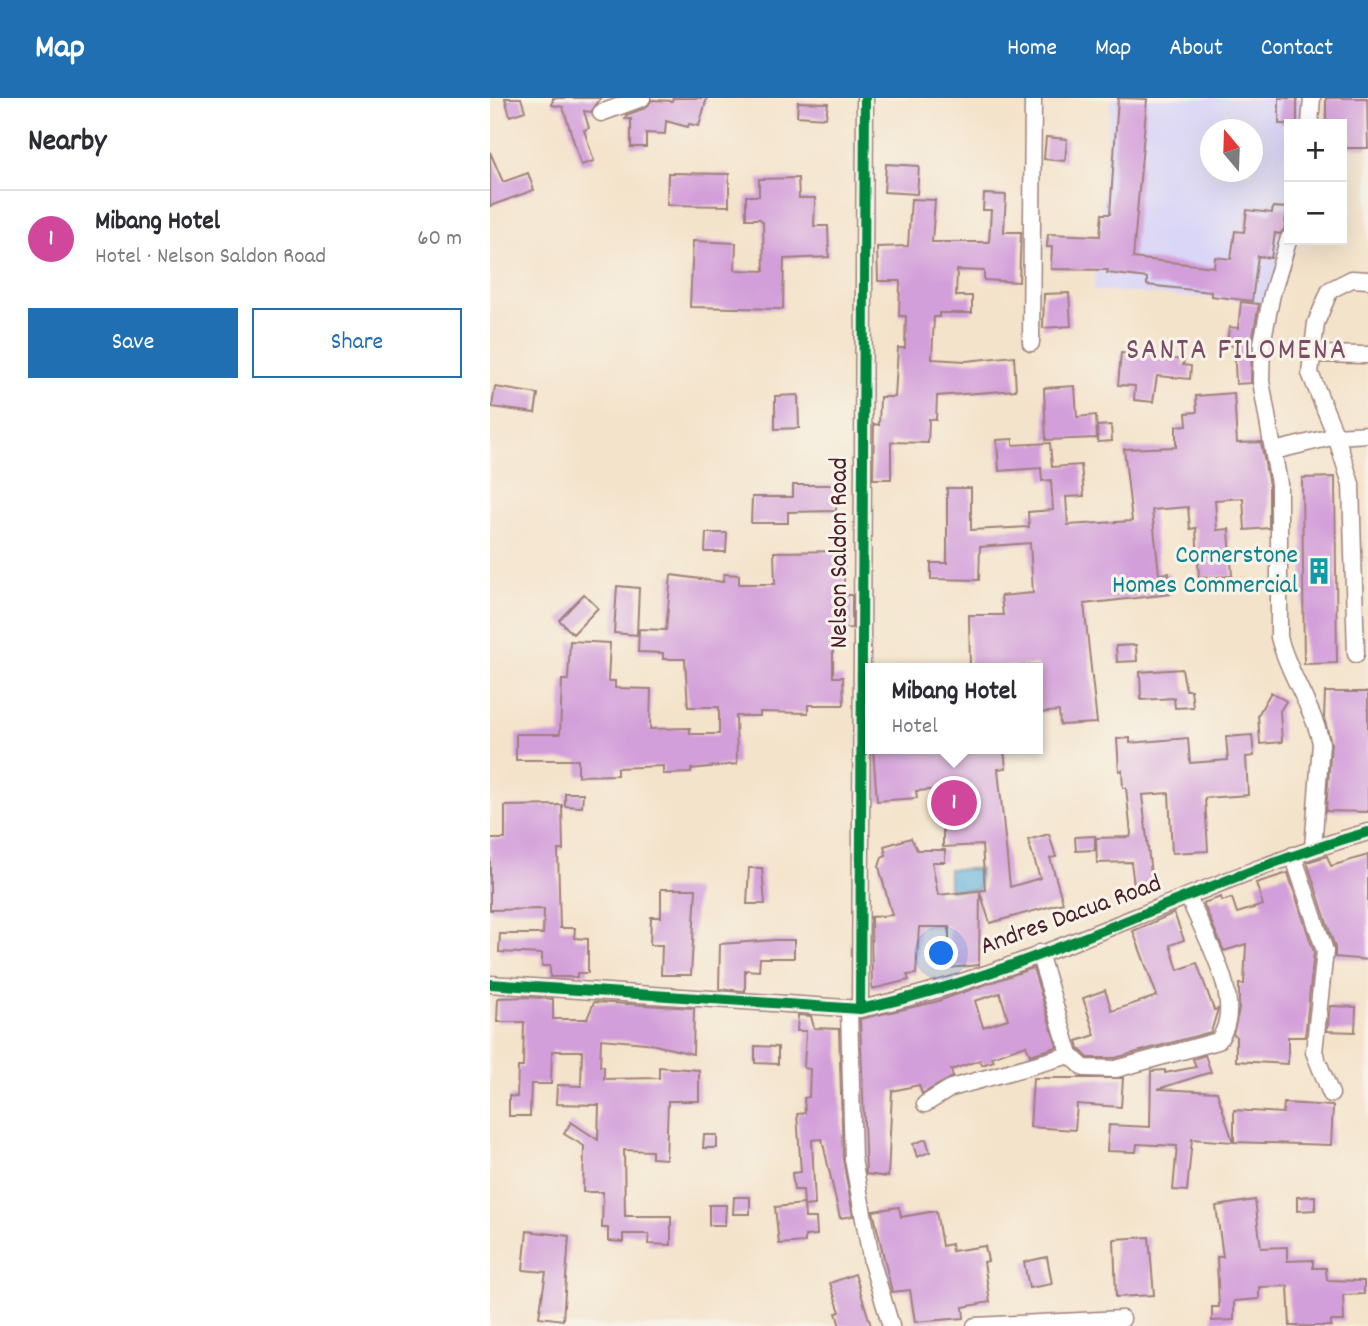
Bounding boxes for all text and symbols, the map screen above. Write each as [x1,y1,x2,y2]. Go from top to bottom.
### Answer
text: Map [35,26,85,73]
text: Home [1007,32,1057,66]
text: Map [1095,32,1131,66]
text: About [1169,32,1223,66]
text: Contact [1261,32,1333,66]
north arrow [1200,119,1263,182]
map controls [1284,119,1347,245]
button: + [1284,119,1347,182]
text: Nearby [28,122,106,165]
button: − [1284,182,1347,245]
text: Mibang Hotel [95,204,220,241]
text: 1 [48,223,54,256]
text: 60 m [417,223,462,256]
text: Hotel · Nelson Saldon Road [95,241,326,274]
button: Save [28,308,238,378]
button: Share [252,308,462,378]
district label: SANTA FILOMENA [1126,331,1348,374]
street label: Nelson Saldon Road [822,457,859,649]
place label: Cornerstone Homes Commercial [1112,538,1298,605]
building icon: Cornerstone Homes Commercial [1304,556,1334,586]
popup [865,663,1043,754]
text: Mibang Hotel [892,674,1016,711]
text: Hotel [892,711,938,744]
pin: 1 [931,777,977,829]
street label: Andres Dacua Road [975,866,1167,966]
your location [924,936,958,970]

